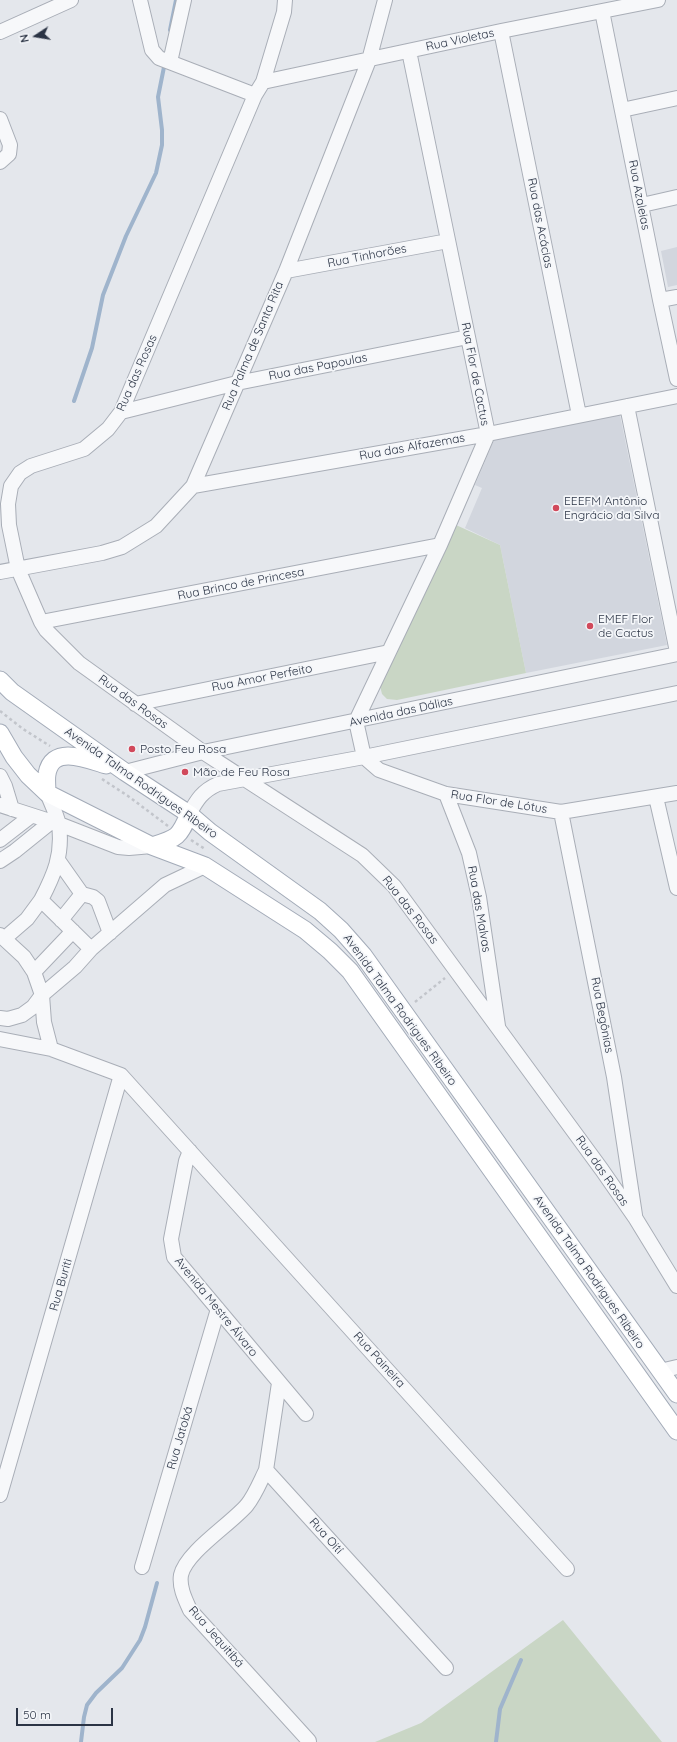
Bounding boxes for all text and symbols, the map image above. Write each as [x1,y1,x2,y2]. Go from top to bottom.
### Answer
north arrow [16,16,56,56]
street label: Rua Violetas [425,26,495,54]
text: N [17,33,32,44]
street label: Rua Azaleias [625,159,653,231]
street label: Rua das Acácias [524,177,556,269]
street label: Rua Tinhorões [326,241,408,271]
street label: Rua Palma de Santa Rita [219,279,287,413]
street label: Rua Flor de Cactus [458,321,492,427]
street label: Rua das Rosas [114,332,160,414]
street label: Rua das Papoulas [267,350,369,384]
street label: Rua das Alfazemas [358,431,466,463]
place label: EEEFM Antônio Engrácio da Silva [564,494,659,522]
marker: EEEFM Antônio Engrácio da Silva [551,503,561,513]
street label: Rua Brinco de Princesa [177,565,305,603]
place label: EMEF Flor de Cactus [598,612,653,640]
marker: EMEF Flor de Cactus [585,621,595,631]
street label: Rua Amor Perfeito [211,661,313,695]
street label: Rua das Rosas [95,672,171,732]
street label: Avenida das Dálias [348,694,454,730]
street label: Avenida Talma Rodrigues Ribeiro [62,724,220,842]
place label: Posto Feu Rosa [140,742,226,756]
marker: Posto Feu Rosa [127,744,137,754]
place label: Mão de Feu Rosa [193,765,290,779]
marker: Mão de Feu Rosa [180,767,190,777]
street label: Rua Flor de Lótus [450,787,548,817]
street label: Rua das Malvas [464,865,494,953]
street label: Rua das Rosas [379,873,441,947]
street label: Avenida Talma Rodrigues Ribeiro [340,931,460,1089]
street label: Rua Begônias [588,976,616,1054]
street label: Rua das Rosas [572,1133,632,1209]
street label: Avenida Talma Rodrigues Ribeiro [530,1193,648,1351]
street label: Avenida Mestre Álvaro [171,1254,261,1360]
street label: Rua Buriti [47,1257,75,1313]
street label: Rua Paineira [350,1329,408,1391]
street label: Rua Jatobá [164,1405,196,1471]
street label: Rua Oití [306,1515,346,1557]
street label: Rua Jequitibá [185,1603,247,1671]
scale bar [18,1700,115,1726]
text: 50 m [23,1707,51,1722]

